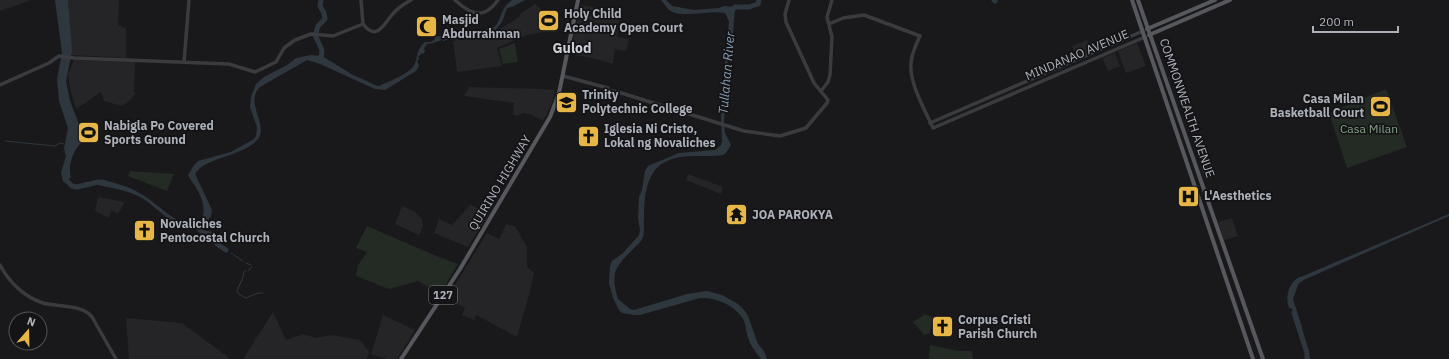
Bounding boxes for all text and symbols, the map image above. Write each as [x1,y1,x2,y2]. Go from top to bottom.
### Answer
place label: Holy Child Academy Open Court [564,6,683,35]
sports icon: Holy Child Academy Open Court [535,8,561,34]
scale bar [1313,8,1398,34]
place label: Masjid Abdurrahman [442,12,520,41]
mosque icon: Masjid Abdurrahman [414,14,440,40]
text: 200 m [1319,14,1354,29]
street label: MINDANAO AVENUE [1023,26,1131,83]
water label: Tullahan River [714,30,739,115]
street label: COMMONWEALTH AVENUE [1157,36,1218,179]
district label: Gulod [552,39,592,57]
place label: Trinity Polytechnic College [582,87,693,116]
school or university icon: Trinity Polytechnic College [553,89,579,115]
place label: Casa Milan Basketball Court [1270,91,1364,120]
sports icon: Casa Milan Basketball Court [1367,93,1393,119]
place label: Nabigla Po Covered Sports Ground [104,118,214,147]
sports icon: Nabigla Po Covered Sports Ground [76,120,102,146]
place label: Iglesia Ni Cristo, Lokal ng Novaliches [604,121,716,150]
park label: Casa Milan [1340,121,1398,136]
church icon: Iglesia Ni Cristo, Lokal ng Novaliches [576,123,602,149]
street label: QUIRINO HIGHWAY [465,132,534,233]
hospital icon: L'Aesthetics [1176,183,1202,209]
place label: L'Aesthetics [1204,188,1272,203]
temple icon: JOA PAROKYA [724,202,750,228]
place label: JOA PAROKYA [752,207,833,222]
place label: Novaliches Pentocostal Church [160,216,270,245]
church icon: Novaliches Pentocostal Church [132,218,158,244]
road number: 127 [429,286,457,304]
north arrow [8,311,48,351]
place label: Corpus Cristi Parish Church [958,312,1037,341]
text: N [25,314,38,330]
church icon: Corpus Cristi Parish Church [929,314,955,340]

